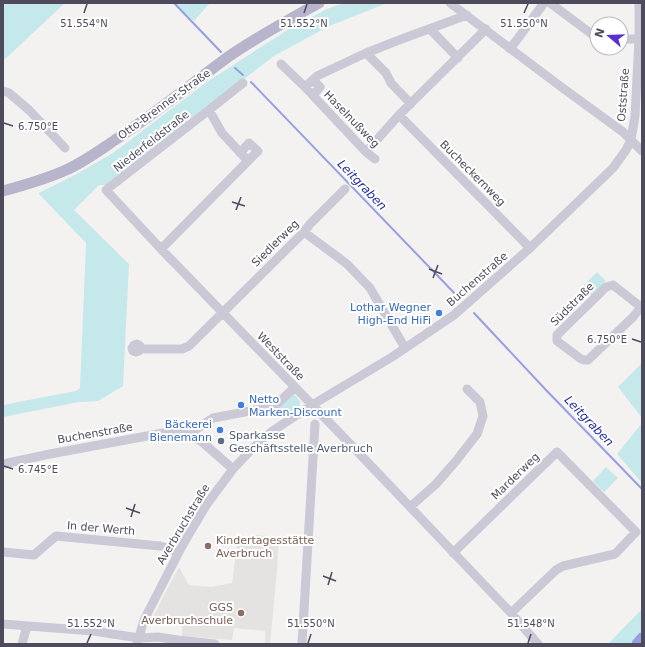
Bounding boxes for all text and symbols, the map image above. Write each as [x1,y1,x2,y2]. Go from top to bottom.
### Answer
north arrow [589,16,629,56]
text: 51.554°N [60,18,108,29]
text: 51.552°N [280,18,328,29]
text: 51.550°N [500,18,548,29]
text: N [592,26,608,39]
street label: Otto-Brenner-Straße [116,66,213,142]
street label: Oststraße [615,68,632,122]
street label: Haselnußweg [321,88,382,151]
street label: Niederfeldstraße [111,108,192,175]
text: 6.750°E [18,121,58,132]
street label: Bucheckernweg [437,138,508,209]
water label: Leitgraben [335,157,389,213]
street label: Siedlerweg [249,217,301,269]
street label: Buchenstraße [444,249,511,309]
street label: Südstraße [548,280,597,329]
place label: Lothar Wegner High-End HiFi [350,301,431,327]
marker: Lothar Wegner High-End HiFi [434,308,444,318]
street label: Weststraße [254,330,307,383]
text: 6.750°E [587,334,627,345]
place label: Netto Marken-Discount [249,393,342,419]
water label: Leitgraben [562,393,616,449]
marker: Netto Marken-Discount [236,400,246,410]
place label: Bäckerei Bienemann [149,418,212,444]
street label: Buchenstraße [56,420,134,447]
marker: Bäckerei Bienemann [215,425,225,435]
place label: Sparkasse Geschäftsstelle Averbruch [229,429,373,455]
marker: Sparkasse Geschäftsstelle Averbruch [216,436,226,446]
street label: Marderweg [489,450,542,502]
text: 6.745°E [18,464,58,475]
street label: Averbruchstraße [154,482,213,567]
street label: In der Werth [66,519,136,538]
place label: Kindertagesstätte Averbruch [216,534,314,560]
marker: Kindertagesstätte Averbruch [203,541,213,551]
place label: GGS Averbruchschule [141,601,233,627]
marker: GGS Averbruchschule [236,608,246,618]
text: 51.552°N [67,618,115,629]
text: 51.550°N [287,618,335,629]
text: 51.548°N [507,618,555,629]

